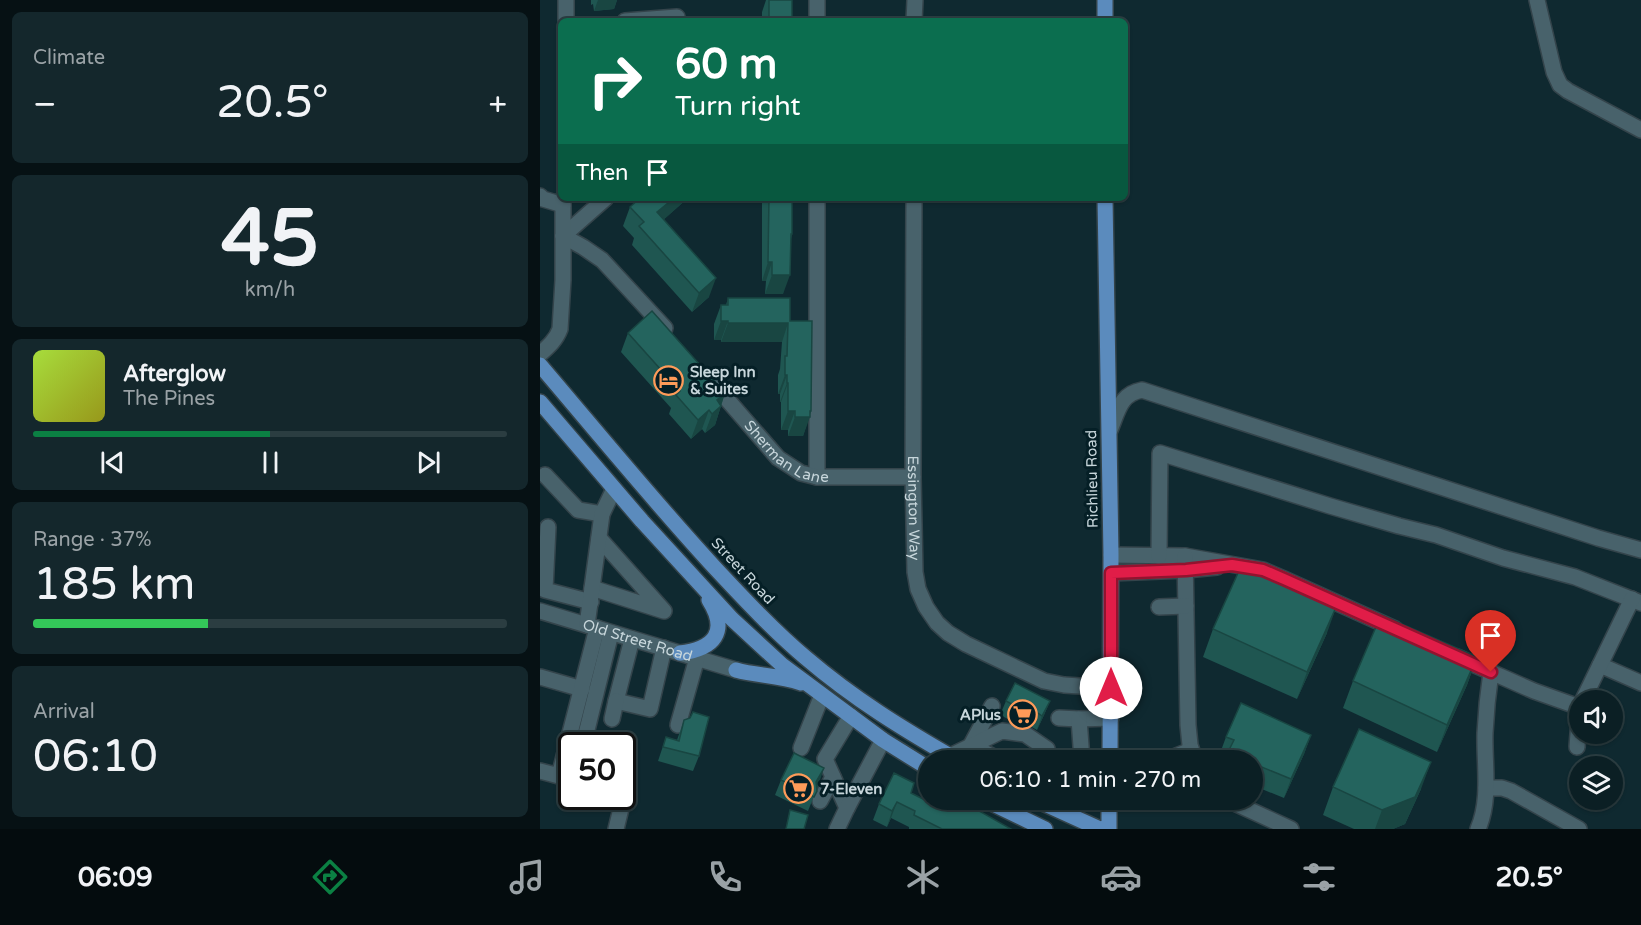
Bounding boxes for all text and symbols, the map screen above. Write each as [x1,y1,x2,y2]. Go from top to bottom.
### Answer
text: 60 m [675,39,777,90]
icon: right [576,42,654,120]
text: Climate [33,46,105,70]
text: 20.5° [216,76,329,130]
text: − [33,85,57,124]
text: + [488,85,507,124]
text: Turn right [675,90,801,123]
icon: arrive [641,156,674,189]
text: Then [576,160,629,186]
text: 45 [221,192,319,286]
text: km/h [245,278,295,302]
text: Afterglow [123,361,226,387]
place label: Sleep Inn & Suites [690,363,756,398]
hotel icon: Sleep Inn & Suites [653,365,685,397]
text: The Pines [123,387,215,411]
street label: Sherman Lane [740,417,829,486]
street label: Richlieu Road [1082,430,1102,528]
icon: previous [96,446,129,479]
icon: pause [254,446,287,479]
icon: next [412,446,445,479]
street label: Essington Way [904,455,924,561]
text: Range · 37% [33,528,152,552]
street label: Street Road [708,534,778,608]
text: 185 km [33,558,195,612]
pin [1465,610,1516,672]
street label: Old Street Road [581,615,695,665]
icon: arrive [1474,619,1507,652]
position arrow [1079,656,1143,720]
map controls [1569,690,1623,810]
button: sound [1569,690,1623,744]
supermarket icon: APlus [1006,699,1038,731]
text: Arrival [33,700,95,724]
place label: APlus [960,706,1001,724]
text: 06:10 [33,730,158,784]
speed limit sign: 50 [558,732,636,810]
button: layers [1569,756,1623,810]
text: 06:10 · 1 min · 270 m [980,767,1201,793]
supermarket icon: 7-Eleven [783,773,815,805]
place label: 7-Eleven [820,780,882,798]
icon: directions [309,856,351,898]
icon: music [506,856,548,898]
icon: phone [704,856,746,898]
icon: climate [902,856,944,898]
icon: car [1100,856,1142,898]
icon: filters [1298,856,1340,898]
text: 06:09 [78,861,153,894]
text: 20.5° [1495,861,1563,894]

